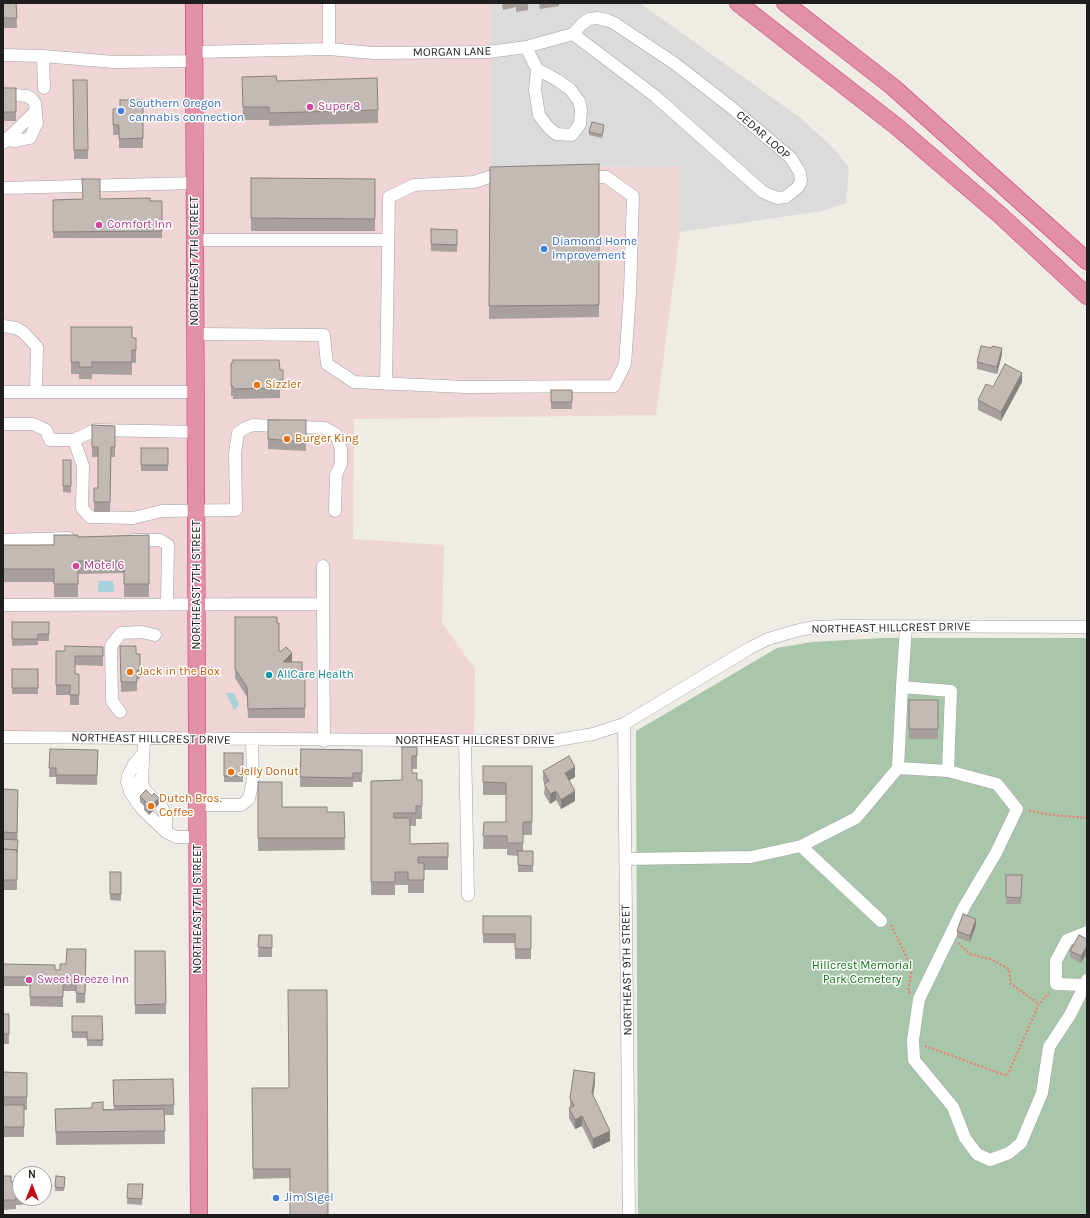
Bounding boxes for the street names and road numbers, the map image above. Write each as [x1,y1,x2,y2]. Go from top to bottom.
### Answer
street label: MORGAN LANE [413,44,491,60]
street label: CEDAR LOOP [733,108,793,162]
street label: NORTHEAST 7TH STREET [188,196,202,326]
street label: NORTHEAST 7TH STREET [190,520,204,650]
street label: NORTHEAST HILLCREST DRIVE [811,619,971,637]
street label: NORTHEAST HILLCREST DRIVE [71,730,231,748]
street label: NORTHEAST HILLCREST DRIVE [395,734,555,748]
street label: NORTHEAST 7TH STREET [191,844,205,974]
street label: NORTHEAST 9TH STREET [619,904,635,1036]

